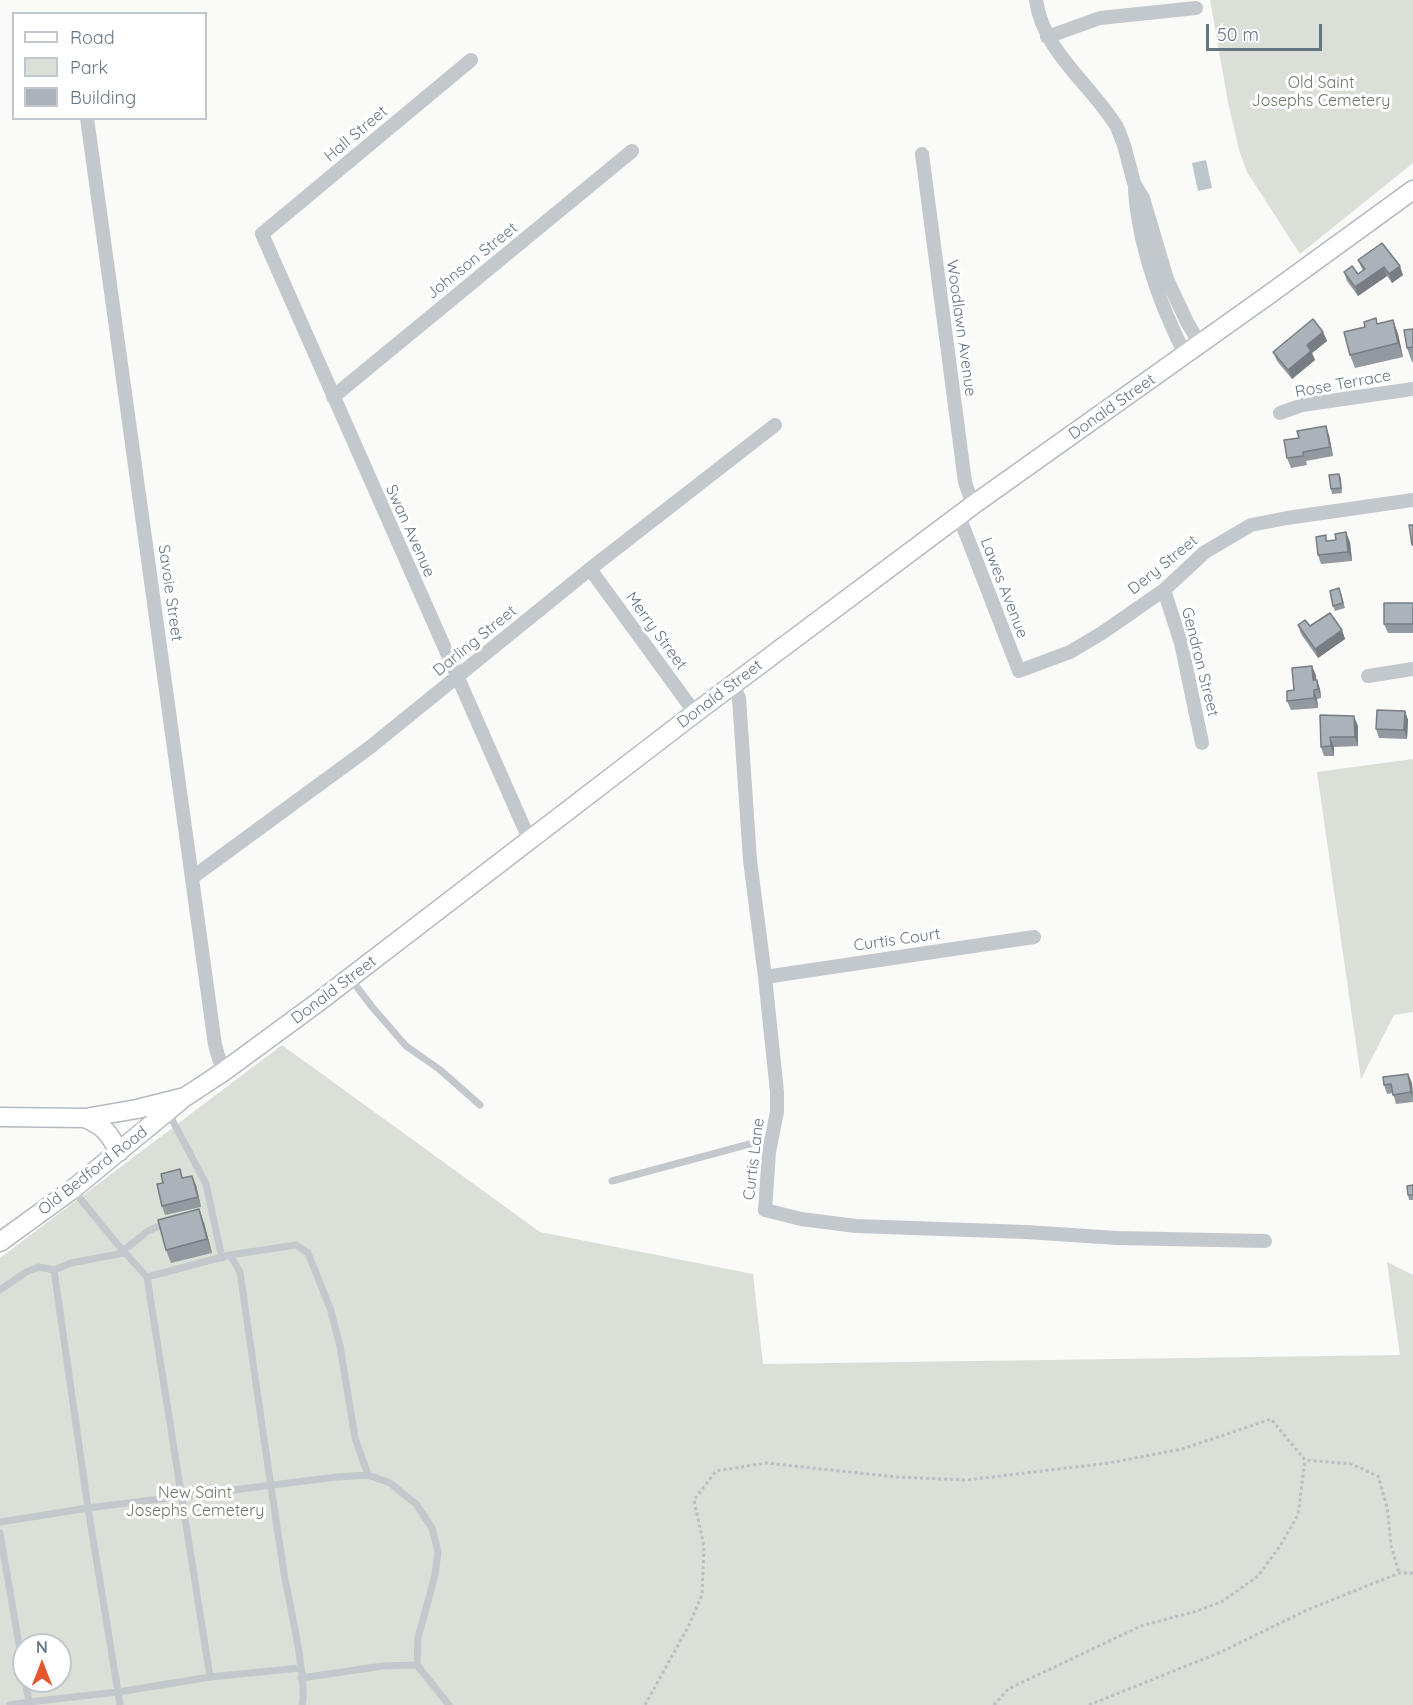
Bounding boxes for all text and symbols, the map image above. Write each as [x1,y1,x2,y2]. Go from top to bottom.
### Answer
legend [12,12,207,120]
scale bar [1209,12,1324,50]
text: 50 m [1217,23,1259,46]
text: Road [70,26,115,49]
text: Park [70,56,108,79]
park label: Old Saint Josephs Cemetery [1252,73,1390,111]
text: Building [70,86,136,109]
street label: Hall Street [320,102,392,166]
street label: Johnson Street [423,218,521,304]
street label: Woodlawn Avenue [942,258,980,398]
street label: Rose Terrace [1293,366,1393,402]
street label: Donald Street [1065,370,1159,444]
street label: Swan Avenue [381,482,439,580]
street label: Dery Street [1124,531,1202,599]
street label: Lawes Avenue [976,535,1032,641]
street label: Savoie Street [154,544,186,642]
street label: Merry Street [621,588,691,674]
street label: Darling Street [429,602,521,680]
street label: Gendron Street [1177,605,1223,719]
street label: Donald Street [674,656,766,732]
street label: Curtis Court [852,924,942,956]
street label: Donald Street [288,952,380,1028]
street label: Curtis Lane [739,1117,769,1201]
street label: Old Bedford Road [35,1122,151,1220]
park label: New Saint Josephs Cemetery [126,1483,264,1521]
north arrow [12,1633,72,1693]
text: N [36,1637,48,1657]

